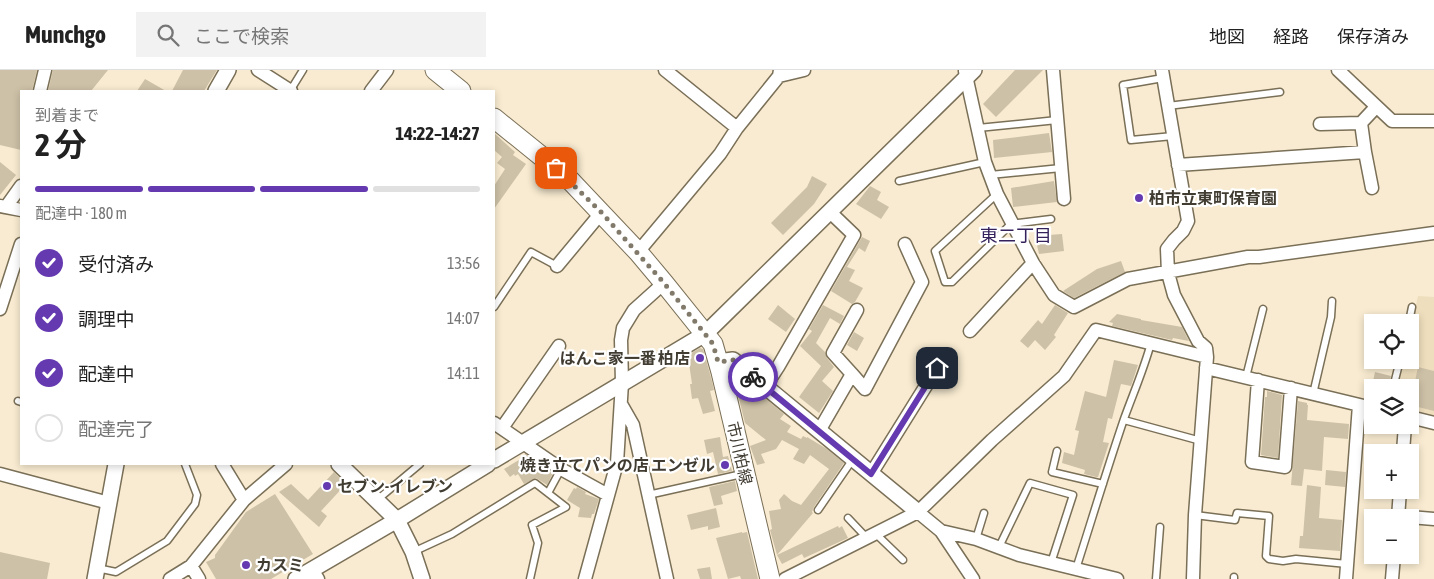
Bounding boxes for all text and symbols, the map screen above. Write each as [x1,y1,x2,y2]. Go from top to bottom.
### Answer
search box [136,12,486,57]
text: Munchgo [25,21,106,48]
icon: search [154,21,182,49]
text: ここで検索 [194,25,289,47]
text: 地図 [1209,26,1245,47]
text: 経路 [1273,26,1309,47]
text: 保存済み [1337,26,1409,47]
text: 到着まで [35,106,99,124]
text: 14:22–14:27 [395,122,480,144]
text: 2 分 [35,126,86,163]
pin [535,147,577,189]
icon: bag [542,154,570,182]
place label: 柏市立東町保育園 [1149,189,1277,207]
marker: 柏市立東町保育園 [1133,192,1145,204]
text: 配達中 · 180 m [35,204,127,222]
district label: 東二丁目 [980,225,1052,246]
icon: check [35,249,63,277]
text: 受付済み [78,253,154,275]
text: 13:56 [447,254,480,272]
icon: check [35,304,63,332]
text: 調理中 [78,308,135,330]
text: 14:07 [447,309,480,327]
map controls [1364,314,1419,564]
button: locate [1364,314,1419,369]
pin [916,347,958,389]
place label: はんこ家一番 柏店 [560,349,690,367]
marker: はんこ家一番 柏店 [694,352,706,364]
courier [728,352,778,402]
icon: home [923,354,951,382]
icon: check [35,359,63,387]
text: 配達中 [78,363,135,385]
icon: bike [739,363,767,391]
text: 14:11 [447,364,480,382]
button: layers [1364,379,1419,434]
text: 配達完了 [78,418,154,440]
street label: 市川柏線 [724,420,756,486]
button: + [1364,444,1419,499]
place label: 焼き立てパンの店 エンゼル [520,456,715,474]
marker: 焼き立てパンの店 エンゼル [719,459,731,471]
place label: セブン-イレブン [337,477,453,495]
marker: セブン-イレブン [321,480,333,492]
button: − [1364,509,1419,564]
place label: カスミ [256,556,304,574]
marker: カスミ [240,559,252,571]

